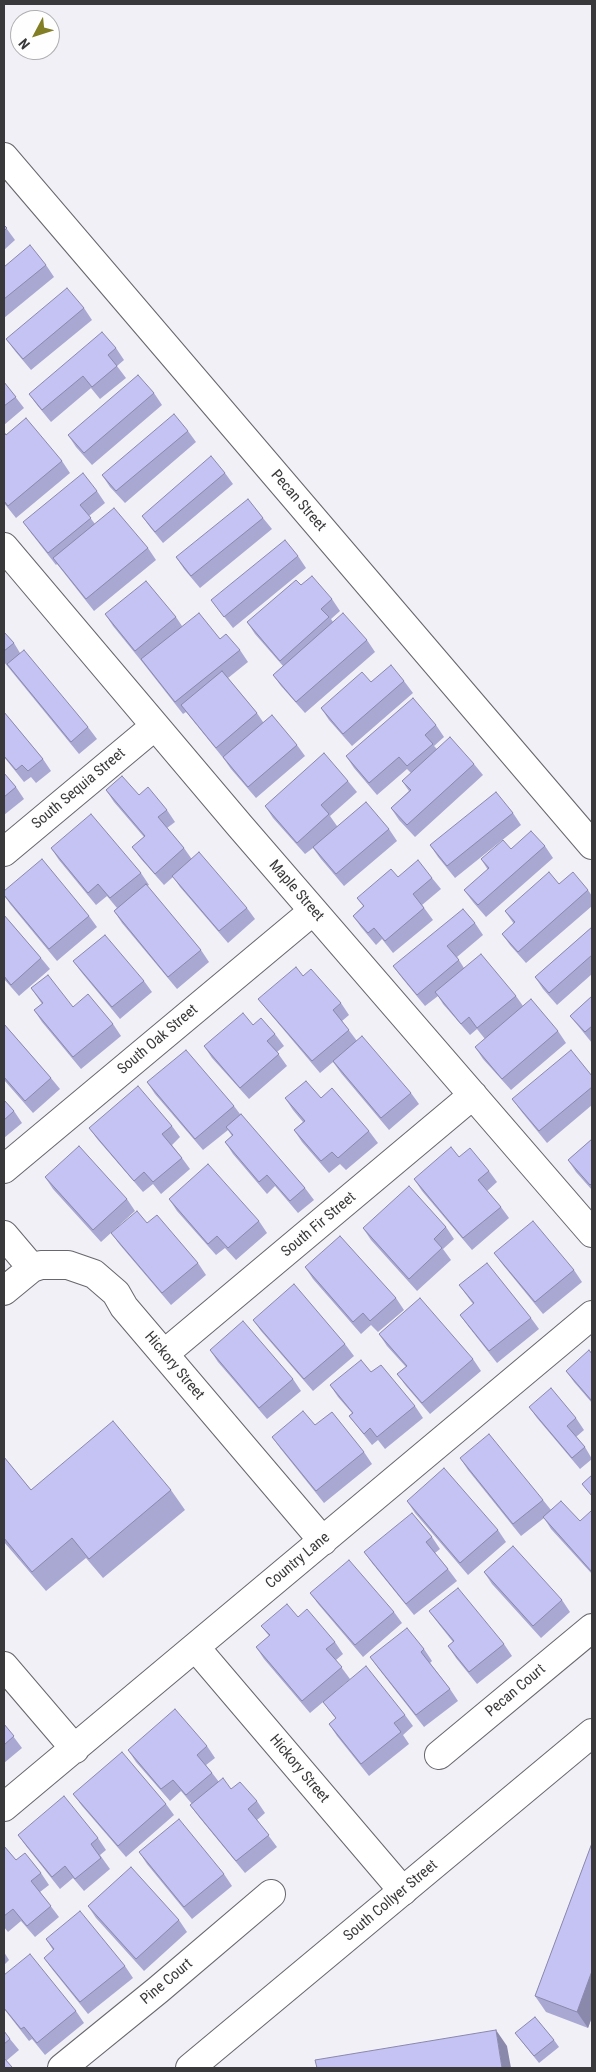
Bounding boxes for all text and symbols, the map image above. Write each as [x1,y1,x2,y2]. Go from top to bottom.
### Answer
north arrow [10,10,60,60]
text: N [15,36,33,52]
street label: Pecan Street [267,467,329,535]
street label: South Sequia Street [29,745,129,833]
street label: Maple Street [265,857,327,925]
street label: South Oak Street [114,1001,202,1079]
street label: South Fir Street [278,1189,360,1261]
street label: Hickory Street [140,1328,208,1404]
street label: Country Lane [262,1529,334,1593]
street label: Pecan Court [482,1661,550,1721]
street label: Hickory Street [265,1731,333,1807]
street label: South Collyer Street [340,1857,442,1945]
street label: Pine Court [137,1955,197,2009]

